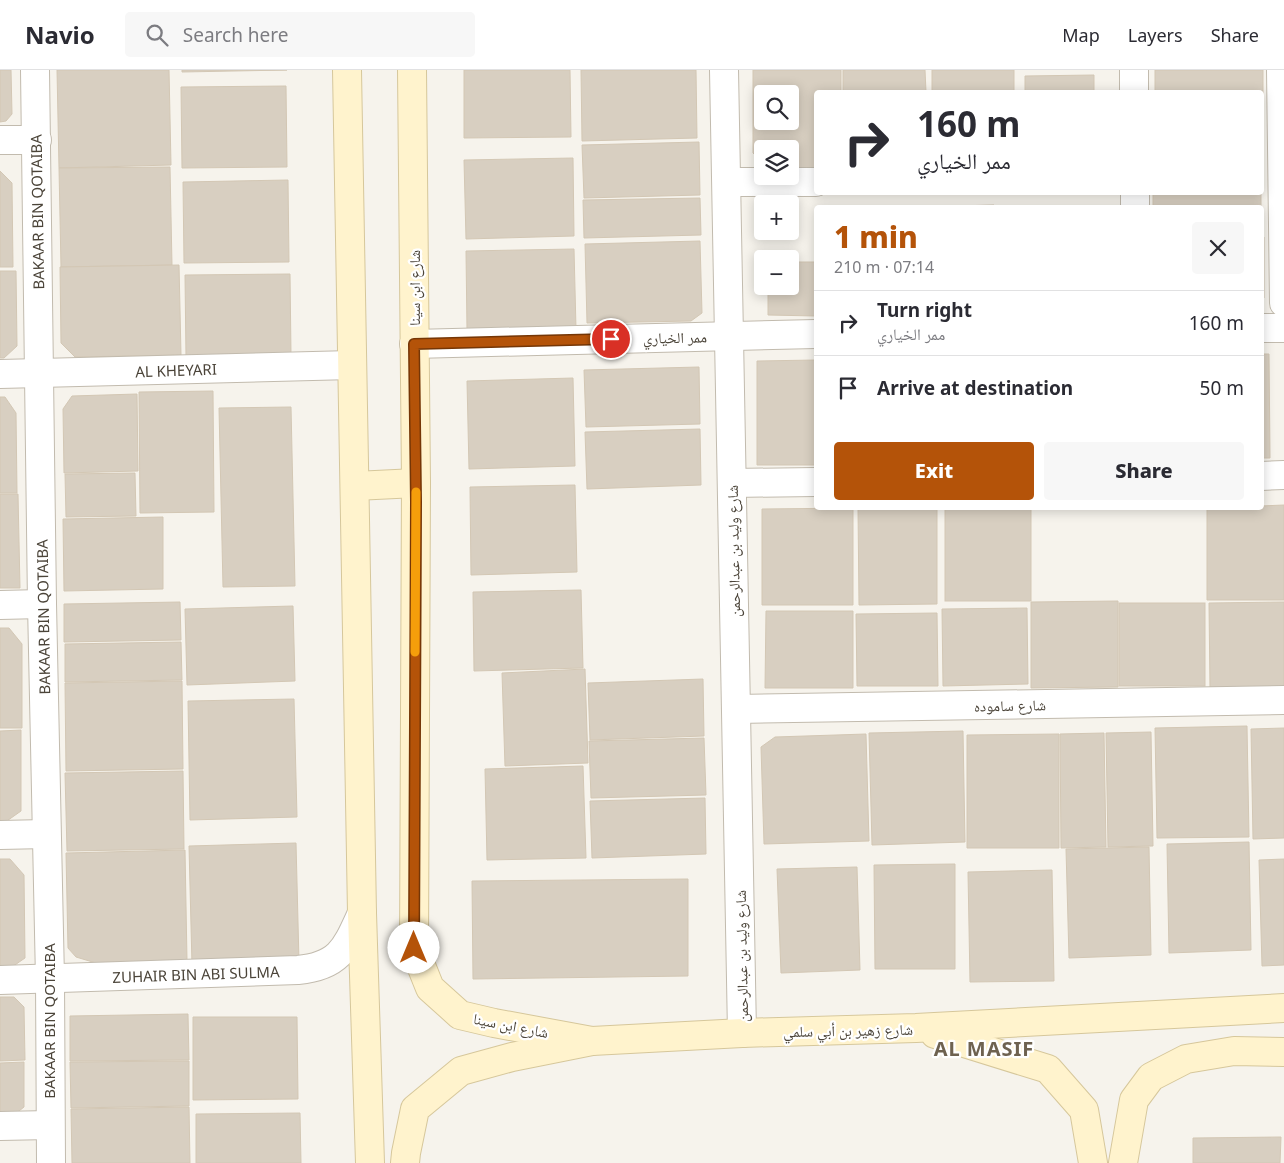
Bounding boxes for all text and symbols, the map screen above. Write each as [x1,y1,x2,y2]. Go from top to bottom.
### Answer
search box [125,12,475,57]
text: Navio [25,18,95,51]
icon: search [143,21,171,49]
text: Search here [183,22,289,48]
text: Map [1062,23,1100,47]
text: Layers [1128,23,1183,47]
text: Share [1211,23,1259,47]
map controls [754,85,799,295]
button: search [754,85,799,130]
text: 160 m [917,100,1020,147]
icon: right [834,110,899,175]
street label: BAKAAR BIN QOTAIBA [26,134,48,290]
button: layers [754,140,799,185]
text: ممر الخياري [917,145,1011,175]
button: + [754,195,799,240]
text: 1 min [834,216,918,257]
button: close [1192,222,1244,274]
street label: شارع ابن سينا [404,250,425,326]
button: − [754,250,799,295]
text: 210 m · 07:14 [834,256,934,278]
text: Turn right [877,297,972,323]
icon: right [834,309,862,337]
text: 160 m [1189,310,1244,336]
pin [590,318,632,360]
text: ممر الخياري [877,323,945,345]
icon: arrive [597,325,625,353]
street label: ممر الخياري [643,326,707,350]
street label: AL KHEYARI [135,359,217,381]
icon: arrive [834,374,862,402]
text: Arrive at destination [877,375,1073,401]
text: 50 m [1200,375,1244,401]
button: Exit [834,442,1034,500]
button: Share [1044,442,1244,500]
street label: شارع وليد بن عبدالرحمن [722,485,745,617]
street label: BAKAAR BIN QOTAIBA [32,539,54,695]
street label: شارع ساموده [974,694,1046,717]
street label: شارع وليد بن عبدالرحمن [730,890,753,1022]
position arrow [387,921,439,973]
street label: BAKAAR BIN QOTAIBA [39,943,59,1099]
street label: ZUHAIR BIN ABI SULMA [112,961,280,987]
street label: شارع ابن سينا [471,1008,550,1043]
street label: شارع زهير بن أبي سلمي [783,1019,913,1044]
district label: AL MASIF [934,1035,1034,1062]

